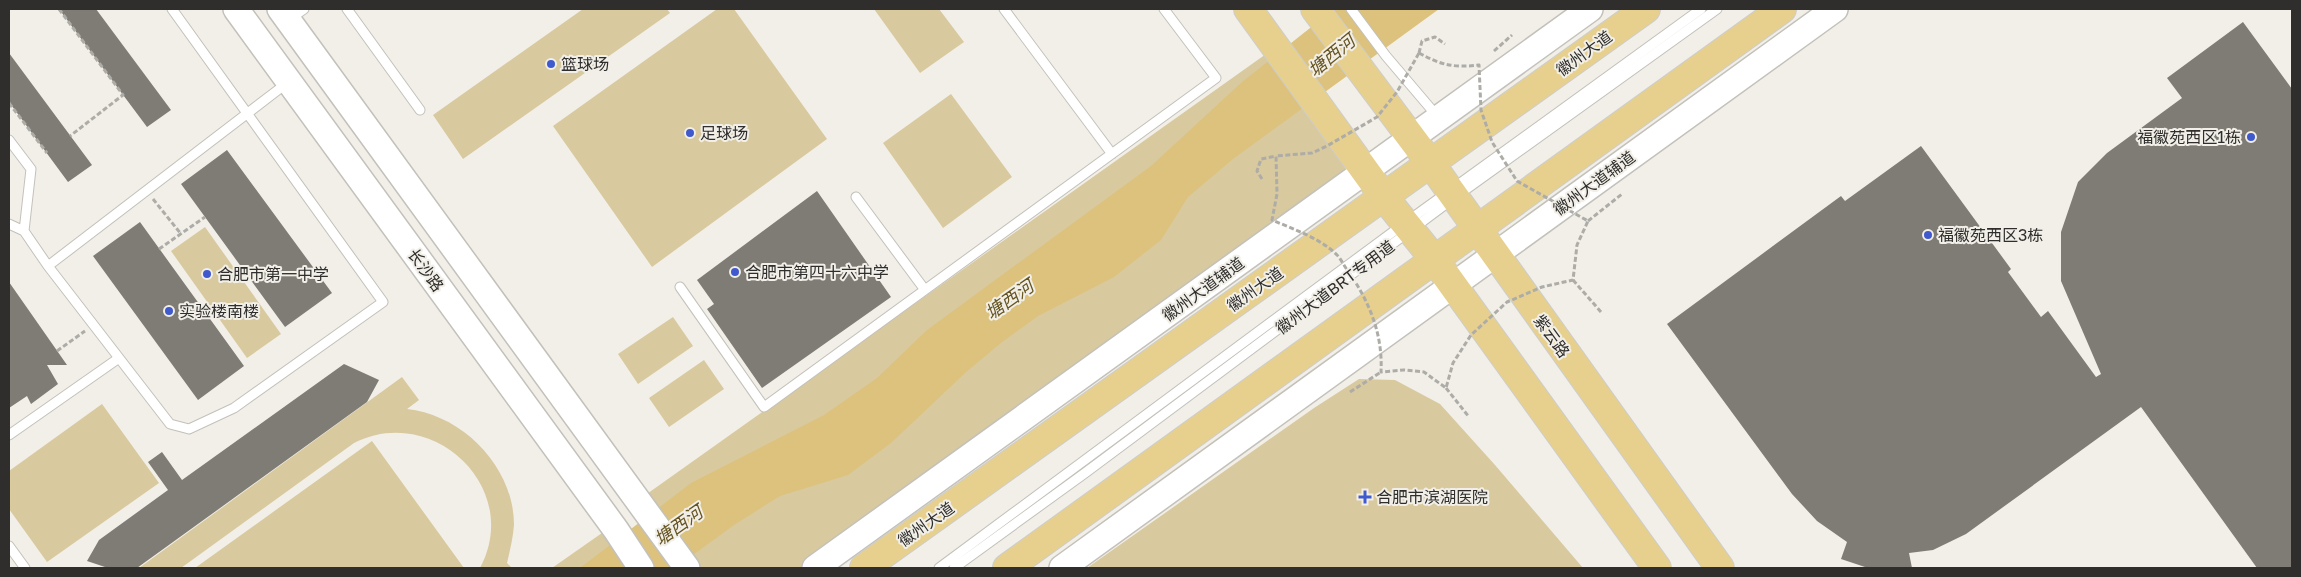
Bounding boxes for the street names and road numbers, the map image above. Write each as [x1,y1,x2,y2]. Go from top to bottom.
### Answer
street label: 徽州大道 [1552,26,1616,80]
street label: 徽州大道辅道 [1549,147,1639,219]
street label: 徽州大道BRT专用道 [1272,236,1398,338]
street label: 长沙路 [404,245,448,295]
street label: 徽州大道辅道 [1158,253,1248,325]
street label: 徽州大道 [1223,262,1287,316]
street label: 紫云路 [1530,311,1574,361]
street label: 徽州大道 [894,497,958,551]

